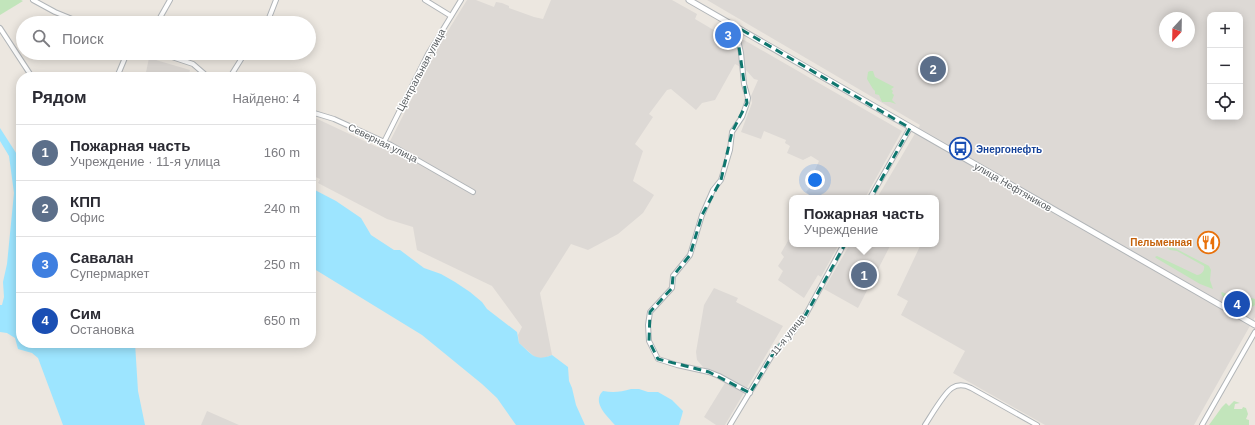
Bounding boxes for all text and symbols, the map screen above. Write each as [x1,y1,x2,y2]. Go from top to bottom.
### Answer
north arrow [1159,12,1195,48]
map controls [1207,12,1243,120]
button: + [1207,12,1243,48]
search box [16,16,316,60]
pin: 3 [715,20,741,50]
street label: Центральная улица [395,26,448,113]
icon: search [30,27,52,49]
text: Поиск [62,30,104,47]
button: − [1207,48,1243,84]
pin: 2 [920,54,946,84]
button: locate [1207,84,1243,120]
text: Рядом [32,88,87,107]
text: Найдено: 4 [232,91,300,106]
street label: Северная улица [346,121,420,165]
bus stop icon: Энергонефть [947,136,973,162]
text: Пожарная часть [70,137,190,154]
place label: Энергонефть [976,144,1042,155]
text: 1 [41,145,49,160]
text: 160 m [264,145,300,160]
text: Учреждение · 11-я улица [70,154,220,169]
street label: улица Нефтяников [972,160,1054,214]
your location [805,170,825,190]
text: КПП [70,193,101,210]
popup [789,195,939,247]
text: 2 [41,201,49,216]
text: 240 m [264,201,300,216]
text: Пожарная часть [804,205,924,222]
text: Офис [70,210,105,225]
text: Учреждение [804,222,878,237]
restaurant icon: Пельменная [1195,229,1221,255]
place label: Пельменная [1130,237,1192,248]
text: Савалан [70,249,134,266]
text: 3 [41,257,49,272]
text: 250 m [264,257,300,272]
pin: 1 [851,260,877,290]
text: Супермаркет [70,266,149,281]
pin: 4 [1224,289,1250,319]
text: Сим [70,305,101,322]
street label: 11-я улица [768,312,808,358]
text: 4 [41,313,49,328]
text: 650 m [264,313,300,328]
text: Остановка [70,322,134,337]

